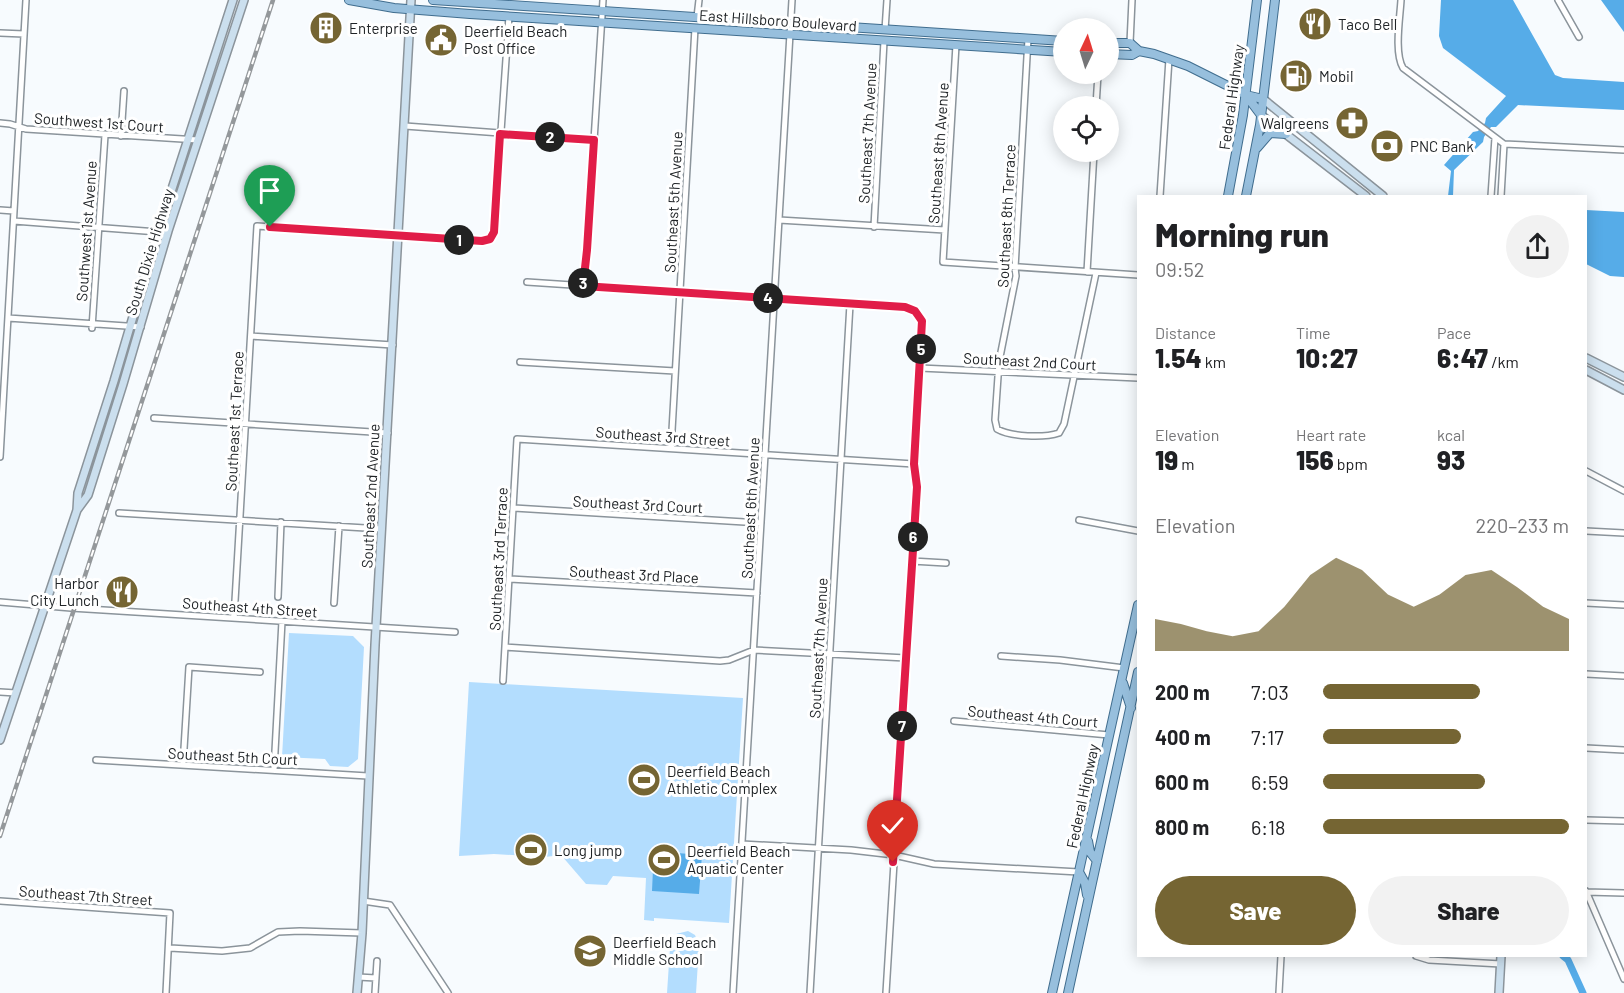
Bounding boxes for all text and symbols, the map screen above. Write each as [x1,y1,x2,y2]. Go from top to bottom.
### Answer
street label: East Hillsboro Boulevard [699,6,857,34]
restaurant icon: Taco Bell [1297,6,1333,42]
building icon: Enterprise [308,10,344,46]
place label: Taco Bell [1338,15,1397,33]
north arrow [1053,18,1119,84]
map controls [1053,18,1119,162]
place label: Enterprise [349,19,418,37]
public building icon: Deerfield Beach Post Office [423,22,459,58]
place label: Deerfield Beach Post Office [464,22,567,57]
street label: Federal Highway [1215,43,1247,151]
fuel station icon: Mobil [1278,58,1314,94]
street label: Southeast 7th Avenue [854,62,880,204]
place label: Mobil [1319,67,1353,85]
street label: Southeast 8th Avenue [924,82,952,224]
button: locate [1053,96,1119,162]
pharmacy icon: Walgreens [1334,105,1370,141]
street label: Southwest 1st Court [34,108,164,136]
place label: Walgreens [1261,114,1329,132]
pin: 2 [535,122,565,152]
text: 2 [546,127,554,146]
bank icon: PNC Bank [1369,128,1405,164]
street label: Southeast 5th Avenue [660,131,686,273]
place label: PNC Bank [1410,137,1474,155]
street label: Southeast 8th Terrace [993,144,1019,288]
street label: Southwest 1st Avenue [72,160,100,302]
pin [244,165,295,227]
icon: arrive [253,174,286,207]
street label: South Dixie Highway [121,186,177,317]
text: Morning run [1155,214,1329,254]
button: share [1506,215,1569,278]
pin: 1 [444,225,474,255]
text: 1 [456,230,462,249]
text: 09:52 [1155,257,1205,281]
pin: 3 [568,268,598,298]
text: 3 [579,273,587,292]
pin: 4 [753,283,783,313]
text: 4 [763,288,773,307]
text: Distance [1155,323,1216,342]
text: Time [1296,323,1331,342]
text: Pace [1437,323,1471,342]
pin: 5 [906,334,936,364]
text: 5 [917,339,925,358]
text: 1.54 [1155,342,1202,373]
text: 10:27 [1296,342,1358,373]
text: 6:47 [1437,342,1488,373]
street label: Southeast 2nd Court [963,349,1097,373]
street label: Southeast 1st Terrace [221,350,247,492]
text: km [1202,352,1226,371]
text: /km [1488,352,1519,371]
street label: Southeast 3rd Street [595,422,731,450]
street label: Southeast 2nd Avenue [357,423,383,569]
text: Elevation [1155,425,1219,444]
text: Heart rate [1296,425,1366,444]
text: kcal [1437,425,1465,444]
street label: Southeast 6th Avenue [737,437,763,579]
text: 19 [1155,444,1178,475]
text: 156 [1296,444,1334,475]
text: 93 [1437,444,1465,475]
text: m [1178,454,1195,473]
text: bpm [1334,454,1368,473]
street label: Southeast 3rd Terrace [485,487,511,631]
street label: Southeast 3rd Court [572,492,704,516]
text: Elevation [1155,513,1236,537]
text: 220–233 m [1476,513,1569,537]
pin: 6 [898,522,928,552]
text: 6 [909,527,917,546]
street label: Southeast 3rd Place [569,562,699,586]
place label: Harbor City Lunch [30,574,100,609]
restaurant icon: Harbor City Lunch [104,574,140,610]
street label: Southeast 7th Avenue [805,577,831,719]
street label: Southeast 4th Street [182,593,318,621]
text: 200 m [1155,680,1210,704]
text: 7:03 [1251,680,1289,704]
street label: Southeast 4th Court [967,701,1099,731]
pin: 7 [887,711,917,741]
text: 7 [898,716,906,735]
text: 400 m [1155,725,1211,749]
text: 7:17 [1251,725,1284,749]
street label: Federal Highway [1062,742,1102,850]
street label: Southeast 5th Court [167,744,299,768]
sports icon: Deerfield Beach Athletic Complex [626,762,662,798]
place label: Deerfield Beach Athletic Complex [667,762,777,797]
text: 600 m [1155,770,1209,794]
text: 6:59 [1251,770,1289,794]
pin [867,800,918,862]
icon: check [876,809,909,842]
text: 800 m [1155,815,1209,839]
text: 6:18 [1251,815,1286,839]
sports icon: Long jump [513,832,549,868]
place label: Long jump [554,841,622,859]
sports icon: Deerfield Beach Aquatic Center [646,842,682,878]
place label: Deerfield Beach Aquatic Center [687,842,790,877]
button: Save [1155,876,1356,945]
button: Share [1368,876,1569,945]
street label: Southeast 7th Street [18,881,154,909]
school or university icon: Deerfield Beach Middle School [572,933,608,969]
place label: Deerfield Beach Middle School [613,933,716,968]

